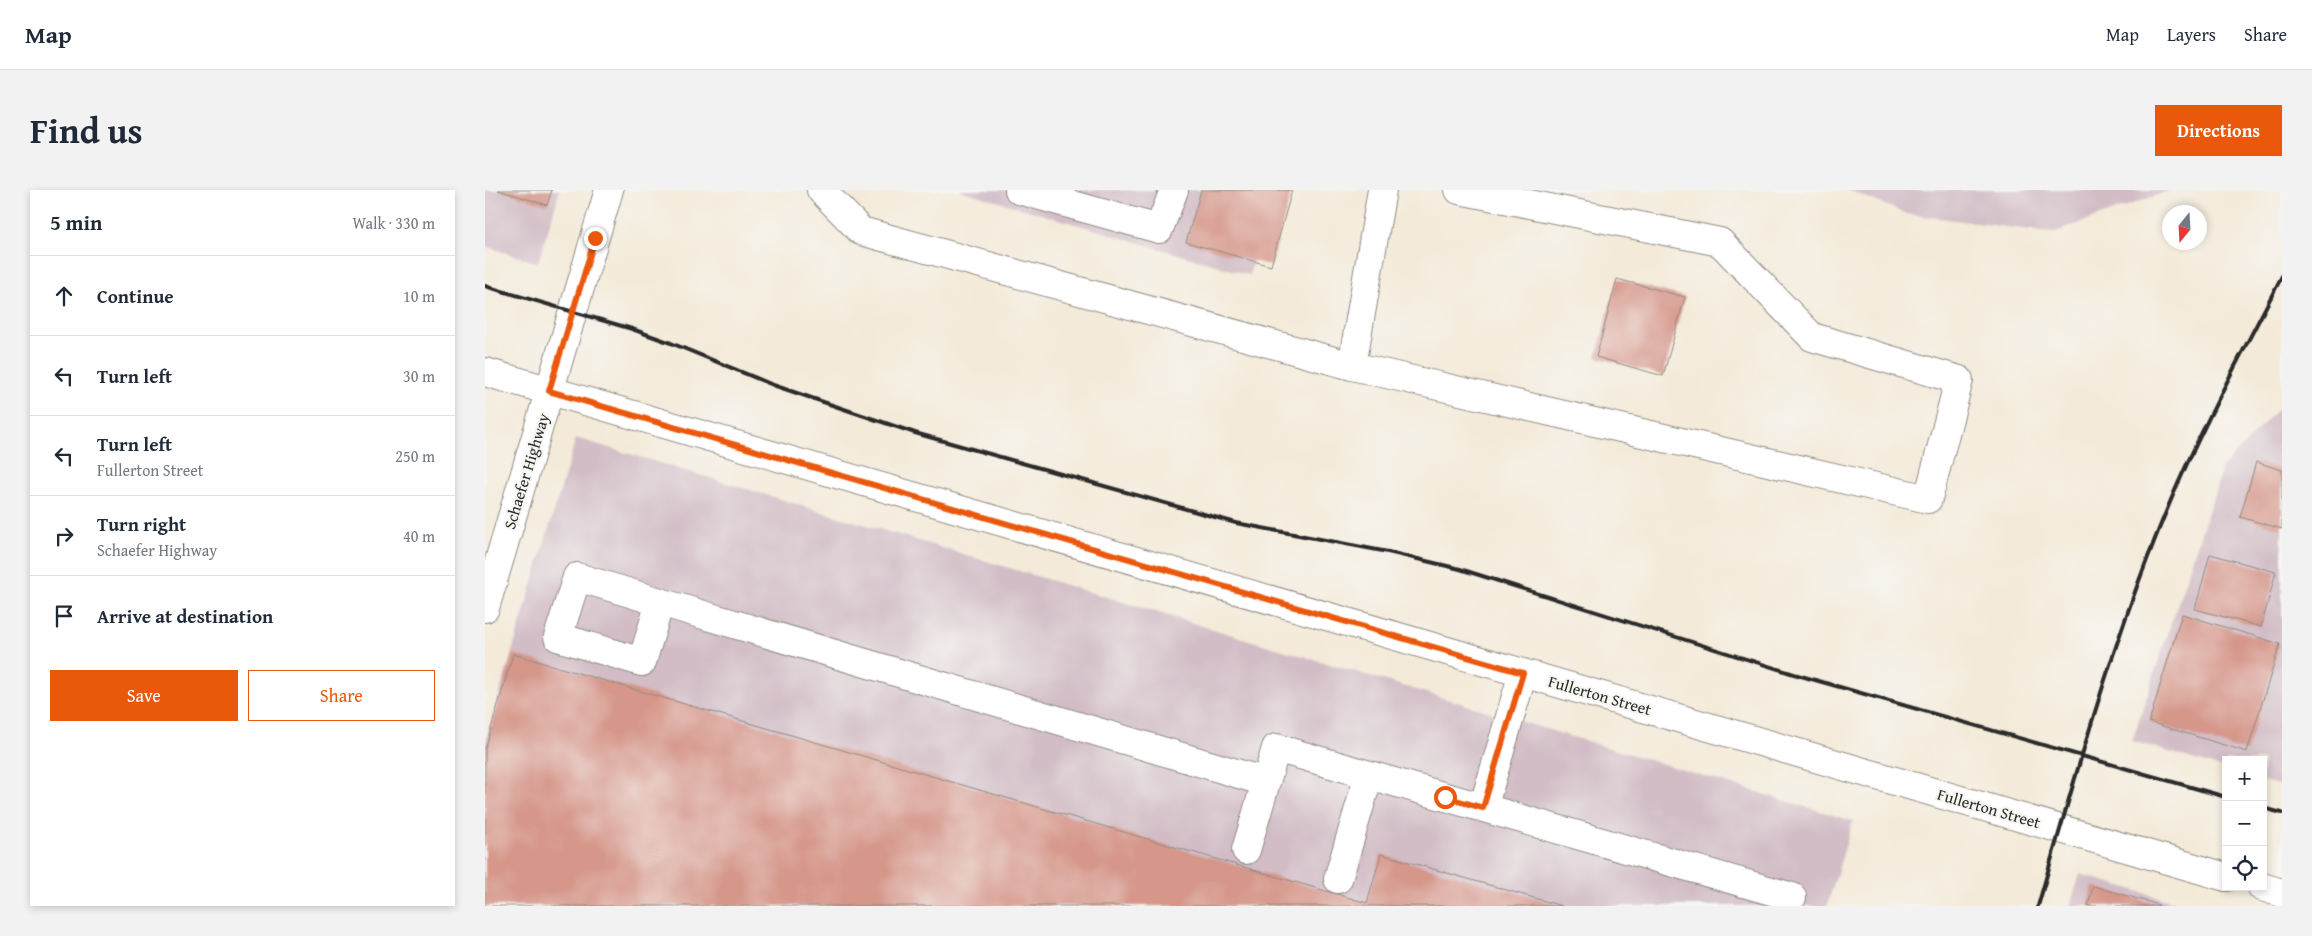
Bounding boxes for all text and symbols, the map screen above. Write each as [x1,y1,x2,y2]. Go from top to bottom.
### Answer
text: Map [25,17,72,52]
text: Map [2106,21,2139,48]
text: Layers [2167,21,2216,48]
text: Share [2244,21,2287,48]
text: Find us [30,105,143,156]
button: Directions [2155,105,2282,156]
north arrow [2162,205,2207,250]
text: 5 min [50,207,102,238]
text: Walk · 330 m [352,211,435,235]
route end [584,227,607,250]
icon: ahead [50,282,78,310]
text: Continue [97,282,174,310]
text: 10 m [403,284,435,308]
icon: left [50,362,78,390]
text: Turn left [97,362,172,390]
text: 30 m [403,364,435,388]
street label: Schaefer Highway [497,410,555,532]
text: Turn left [97,430,172,458]
icon: left [50,442,78,470]
text: 250 m [395,444,435,468]
text: Fullerton Street [97,458,203,482]
text: Turn right [97,510,186,538]
icon: right [50,522,78,550]
text: 40 m [403,524,435,548]
text: Schaefer Highway [97,538,217,562]
icon: arrive [50,602,78,630]
text: Arrive at destination [97,602,273,630]
street label: Fullerton Street [1546,669,1655,721]
button: Save [50,670,238,721]
button: Share [248,670,435,721]
map controls [2222,756,2267,891]
button: + [2222,756,2267,801]
street label: Fullerton Street [1935,782,2044,834]
route start [1434,786,1457,809]
button: − [2222,801,2267,846]
button: locate [2222,846,2267,891]

